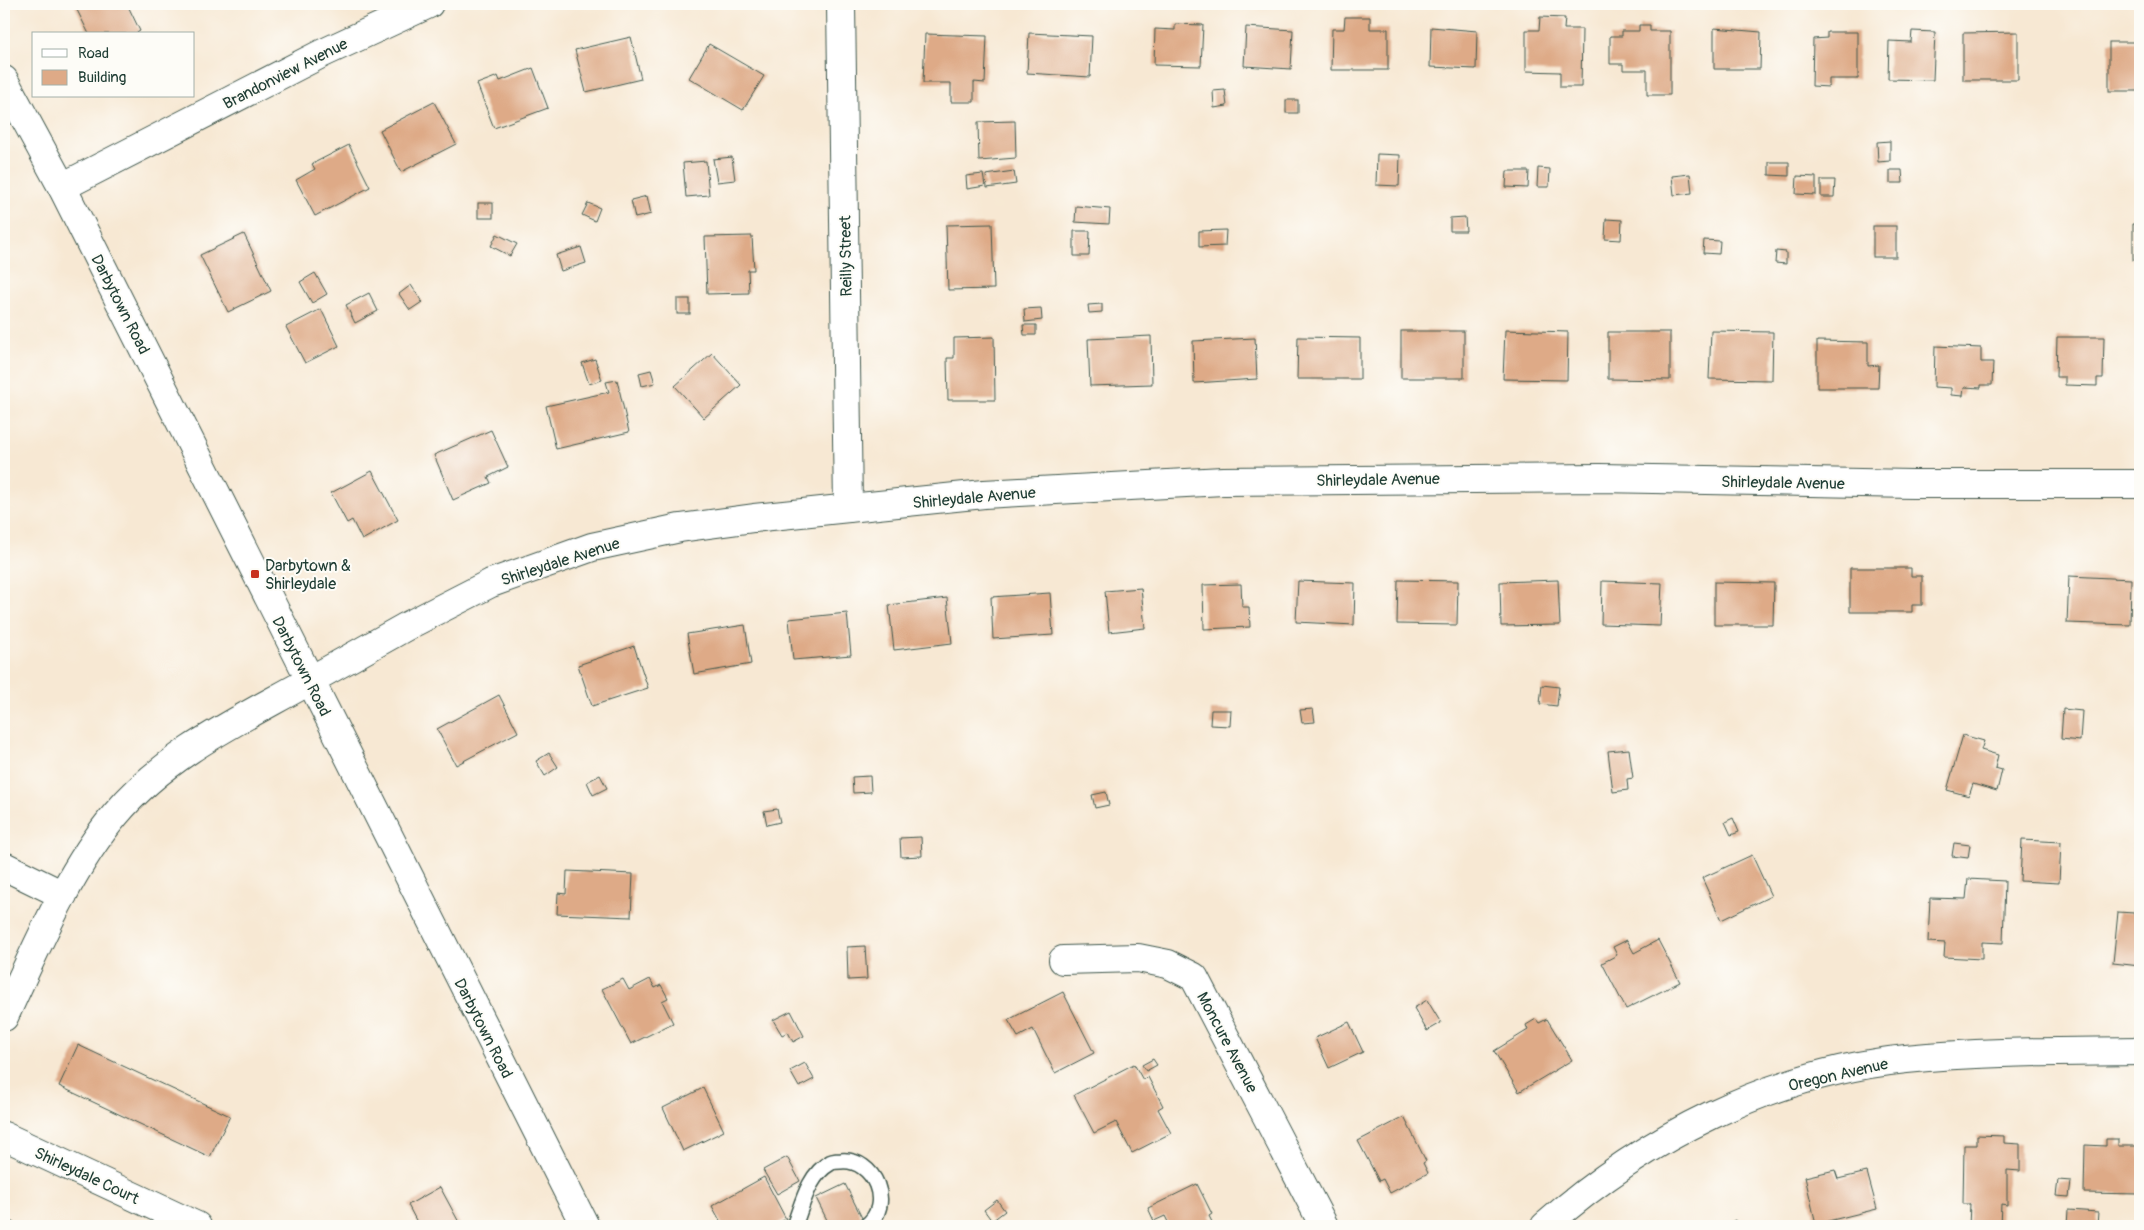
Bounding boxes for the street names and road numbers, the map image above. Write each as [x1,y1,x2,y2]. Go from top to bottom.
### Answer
street label: Brandonview Avenue [220,34,351,114]
street label: Reilly Street [835,215,857,297]
street label: Darbytown Road [86,251,154,358]
street label: Shirleydale Avenue [1316,469,1440,491]
street label: Shirleydale Avenue [1721,472,1845,494]
street label: Shirleydale Avenue [912,483,1037,513]
street label: Shirleydale Avenue [498,533,622,591]
street label: Darbytown Road [267,613,335,720]
street label: Darbytown Road [449,975,517,1082]
street label: Moncure Avenue [1192,989,1262,1096]
street label: Oregon Avenue [1786,1054,1890,1096]
street label: Shirleydale Court [31,1143,143,1209]

